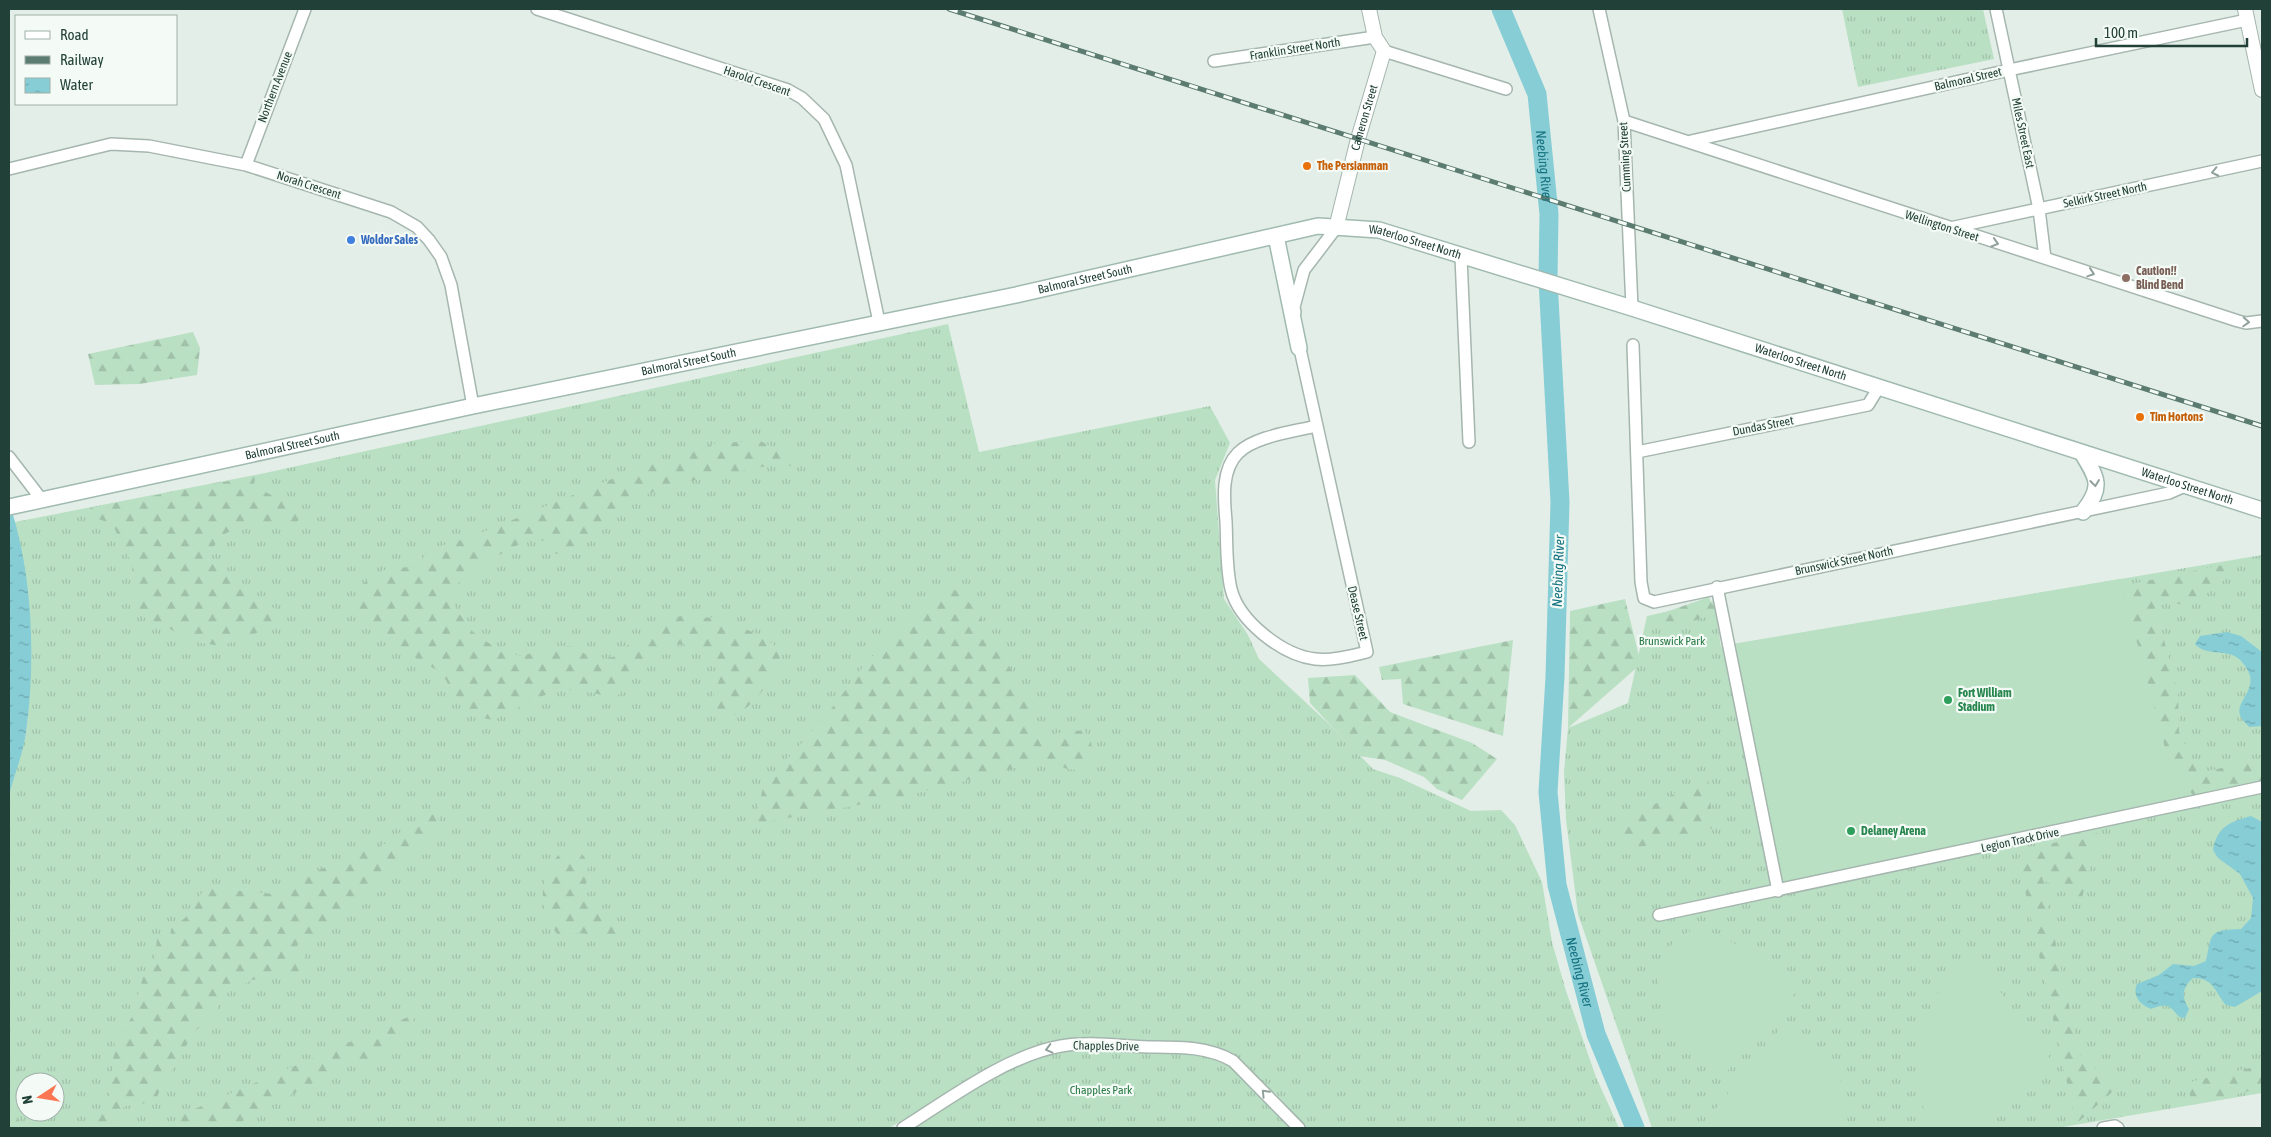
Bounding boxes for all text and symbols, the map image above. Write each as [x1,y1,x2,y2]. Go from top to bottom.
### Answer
legend [15,15,178,105]
scale bar [2096,15,2247,47]
text: 100 m [2104,24,2138,41]
text: Road [60,26,89,43]
street label: Franklin Street North [1249,35,1341,63]
street label: Northern Avenue [255,49,295,125]
text: Railway [60,51,104,68]
street label: Harold Crescent [722,63,793,99]
street label: Balmoral Street [1933,64,2004,94]
text: Water [60,76,93,93]
street label: Cameron Street [1348,82,1381,152]
street label: Miles Street East [2009,97,2037,170]
street label: Cumming Street [1616,121,1634,192]
water label: Neebing River [1533,130,1556,204]
place label: The Persianman [1317,159,1388,173]
marker: The Persianman [1301,160,1313,172]
one-way arrow [2210,166,2219,176]
street label: Norah Crescent [275,168,343,202]
street label: Selkirk Street North [2062,179,2148,211]
street label: Wellington Street [1903,207,1981,245]
street label: Waterloo Street North [1369,222,1463,262]
place label: Woldor Sales [360,233,419,247]
marker: Woldor Sales [345,234,357,246]
one-way arrow [1990,237,1999,247]
street label: Balmoral Street South [1037,262,1134,297]
place label: Caution!! Blind Bend [2136,264,2184,292]
one-way arrow [2087,267,2095,277]
marker: Caution!! Blind Bend [2120,272,2132,284]
one-way arrow [2242,316,2250,327]
street label: Waterloo Street North [1753,341,1849,383]
street label: Balmoral Street South [640,345,737,378]
place label: Tim Hortons [2150,410,2204,424]
marker: Tim Hortons [2134,411,2146,423]
street label: Dundas Street [1731,413,1795,439]
street label: Balmoral Street South [244,428,341,462]
street label: Waterloo Street North [2140,465,2235,507]
one-way arrow [2089,479,2100,487]
water label: Neebing River [1549,534,1567,607]
street label: Brunswick Street North [1794,544,1894,578]
street label: Dease Street [1345,584,1371,642]
park label: Brunswick Park [1639,634,1706,648]
place label: Fort William Stadium [1958,686,2012,714]
marker: Fort William Stadium [1942,694,1954,706]
place label: Delaney Arena [1861,824,1926,838]
marker: Delaney Arena [1845,825,1857,837]
street label: Legion Track Drive [1980,825,2060,855]
water label: Neebing River [1563,935,1597,1010]
street label: Chapples Drive [1073,1038,1139,1054]
one-way arrow [1045,1044,1054,1054]
north arrow [15,1072,65,1122]
park label: Chapples Park [1070,1083,1133,1097]
one-way arrow [1262,1090,1271,1099]
text: N [19,1094,36,1105]

